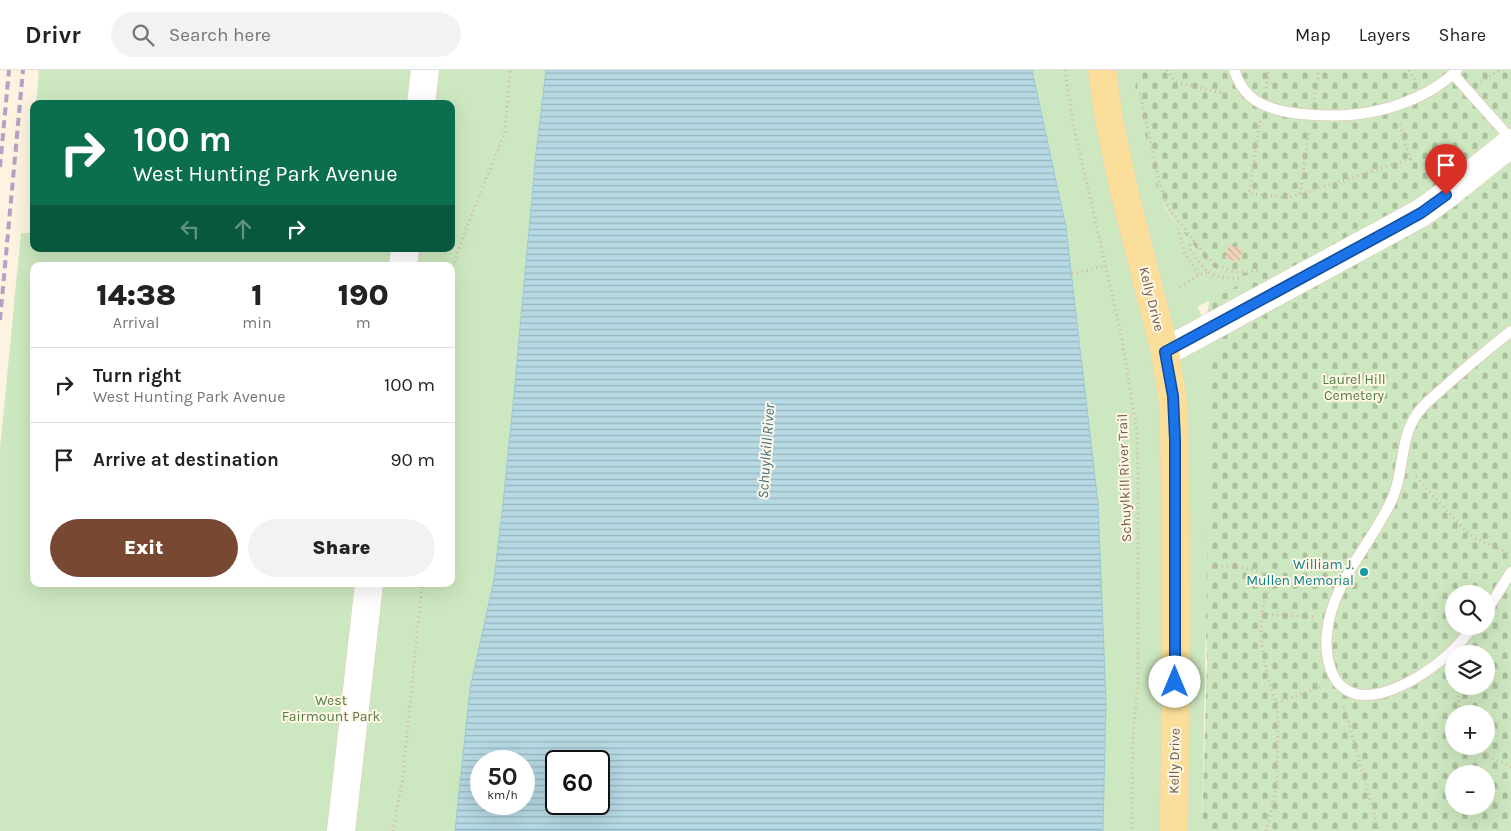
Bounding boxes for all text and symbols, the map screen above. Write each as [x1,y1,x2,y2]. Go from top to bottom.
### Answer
search box [111,12,461,57]
text: Drivr [25,21,81,49]
icon: search [129,21,157,49]
text: Search here [169,24,271,46]
text: Map [1295,24,1331,46]
text: Layers [1359,24,1411,46]
text: Share [1439,24,1486,46]
text: 100 m [133,119,232,160]
icon: right [50,120,115,185]
pin [1425,144,1467,195]
icon: arrive [1432,151,1460,179]
text: West Hunting Park Avenue [133,161,398,187]
icon: left [176,215,204,243]
icon: ahead [229,215,257,243]
icon: right [282,215,310,243]
street label: Kelly Drive [1135,265,1168,333]
text: 14:38 [96,277,176,313]
text: 1 [251,277,263,313]
text: 190 [338,277,389,313]
text: Arrival [113,313,160,332]
text: min [242,313,272,332]
text: m [356,313,371,332]
text: Turn right [93,365,182,387]
icon: right [50,371,78,399]
park label: Laurel Hill Cemetery [1322,371,1386,404]
text: 100 m [384,374,435,396]
text: West Hunting Park Avenue [93,387,285,406]
water label: Schuylkill River [754,402,778,499]
street label: Schuylkill River Trail [1114,413,1135,542]
icon: arrive [50,446,78,474]
text: Arrive at destination [93,449,279,471]
text: 90 m [390,449,435,471]
button: Exit [50,519,238,577]
button: Share [248,519,435,577]
place label: William J. Mullen Memorial [1246,556,1354,589]
marker: William J. Mullen Memorial [1358,566,1370,578]
map controls [1445,585,1495,815]
button: search [1445,585,1495,635]
button: layers [1445,645,1495,695]
position arrow [1148,655,1200,707]
park label: West Fairmount Park [282,692,380,725]
button: + [1445,705,1495,755]
street label: Kelly Drive [1165,728,1184,794]
speed limit sign: 60 [545,750,610,815]
text: 50 [487,762,518,791]
button: − [1445,765,1495,815]
text: km/h [487,788,518,802]

